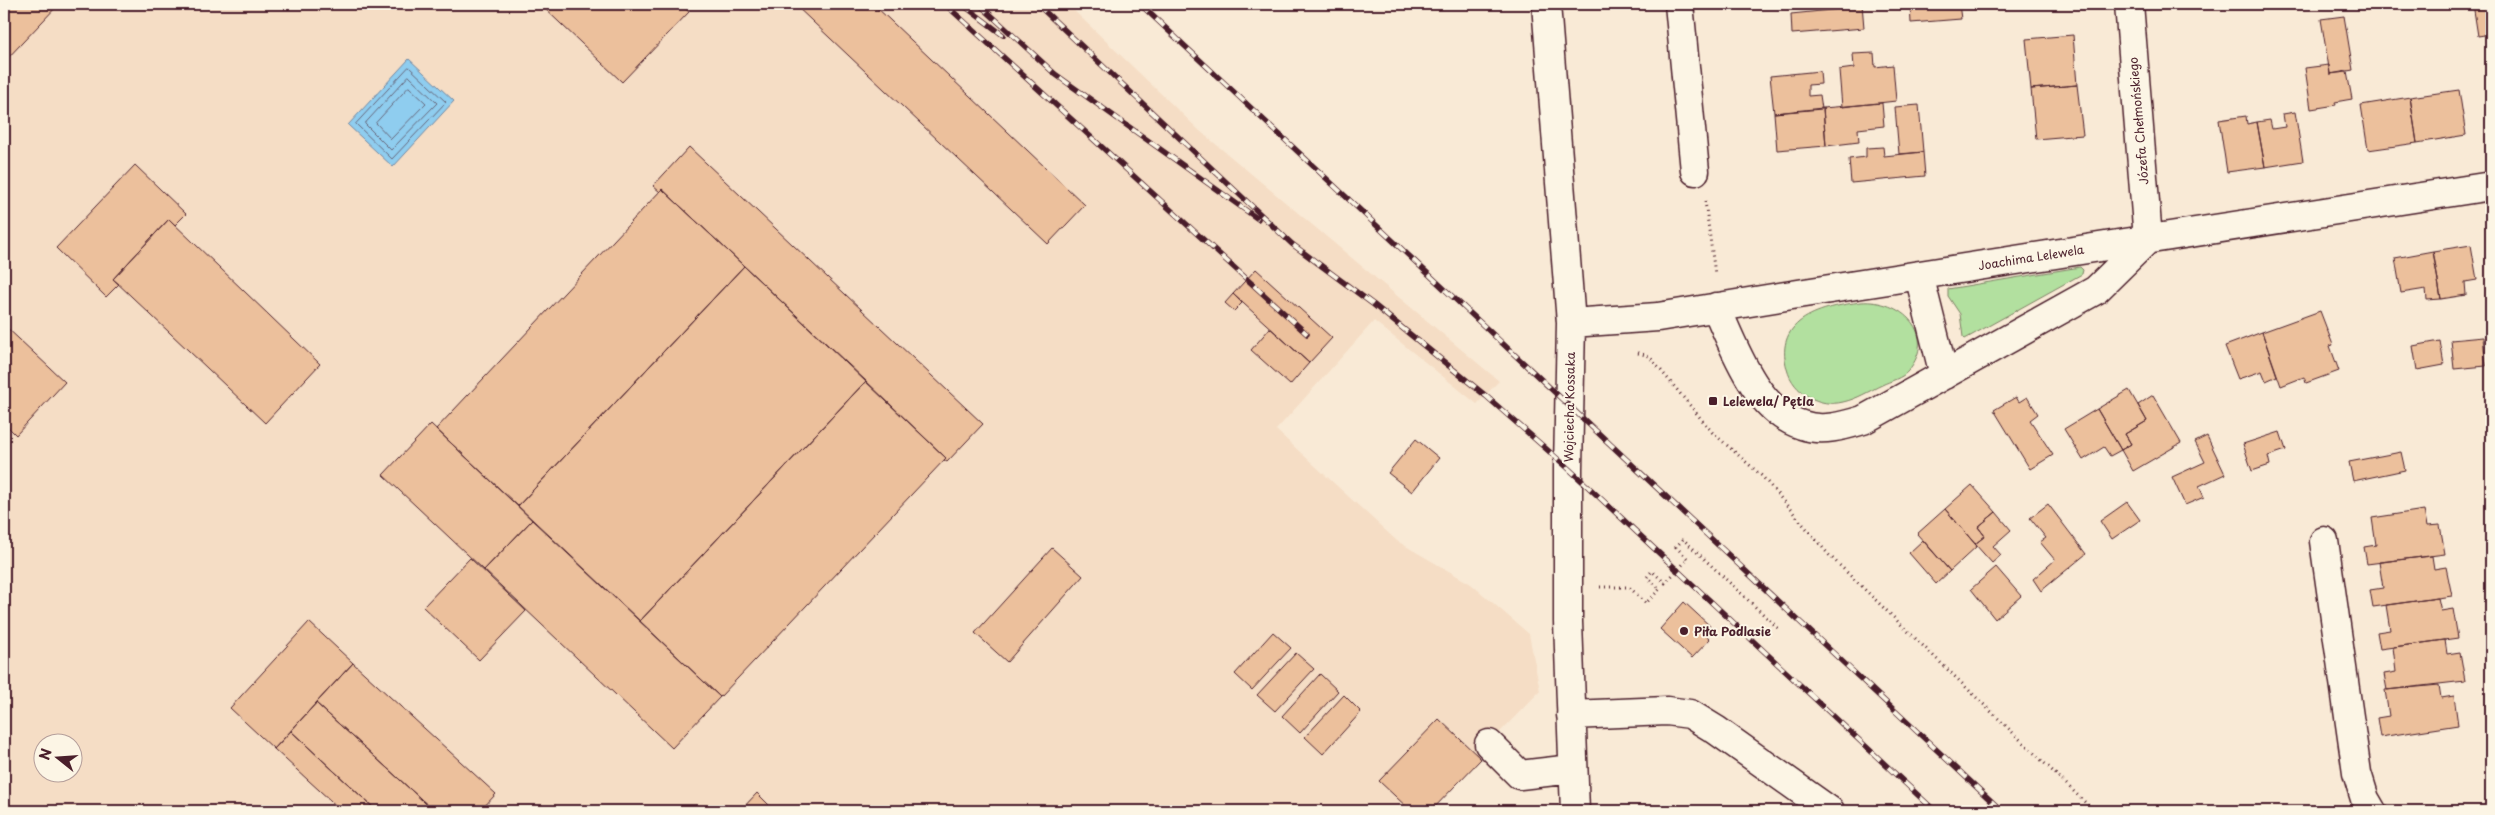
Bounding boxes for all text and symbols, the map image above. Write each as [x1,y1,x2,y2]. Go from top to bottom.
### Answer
street label: Józefa Chełmońskiego [2123,56,2153,186]
street label: Joachima Lelewela [1977,240,2086,274]
street label: Wojciecha Kossaka [1559,351,1579,462]
place label: Lelewela/ Pętla [1723,392,1814,410]
marker: Lelewela/ Pętla [1707,395,1719,407]
place label: Piła Podlasie [1694,622,1771,640]
marker: Piła Podlasie [1678,625,1690,637]
north arrow [32,732,82,782]
text: N [33,746,57,762]

